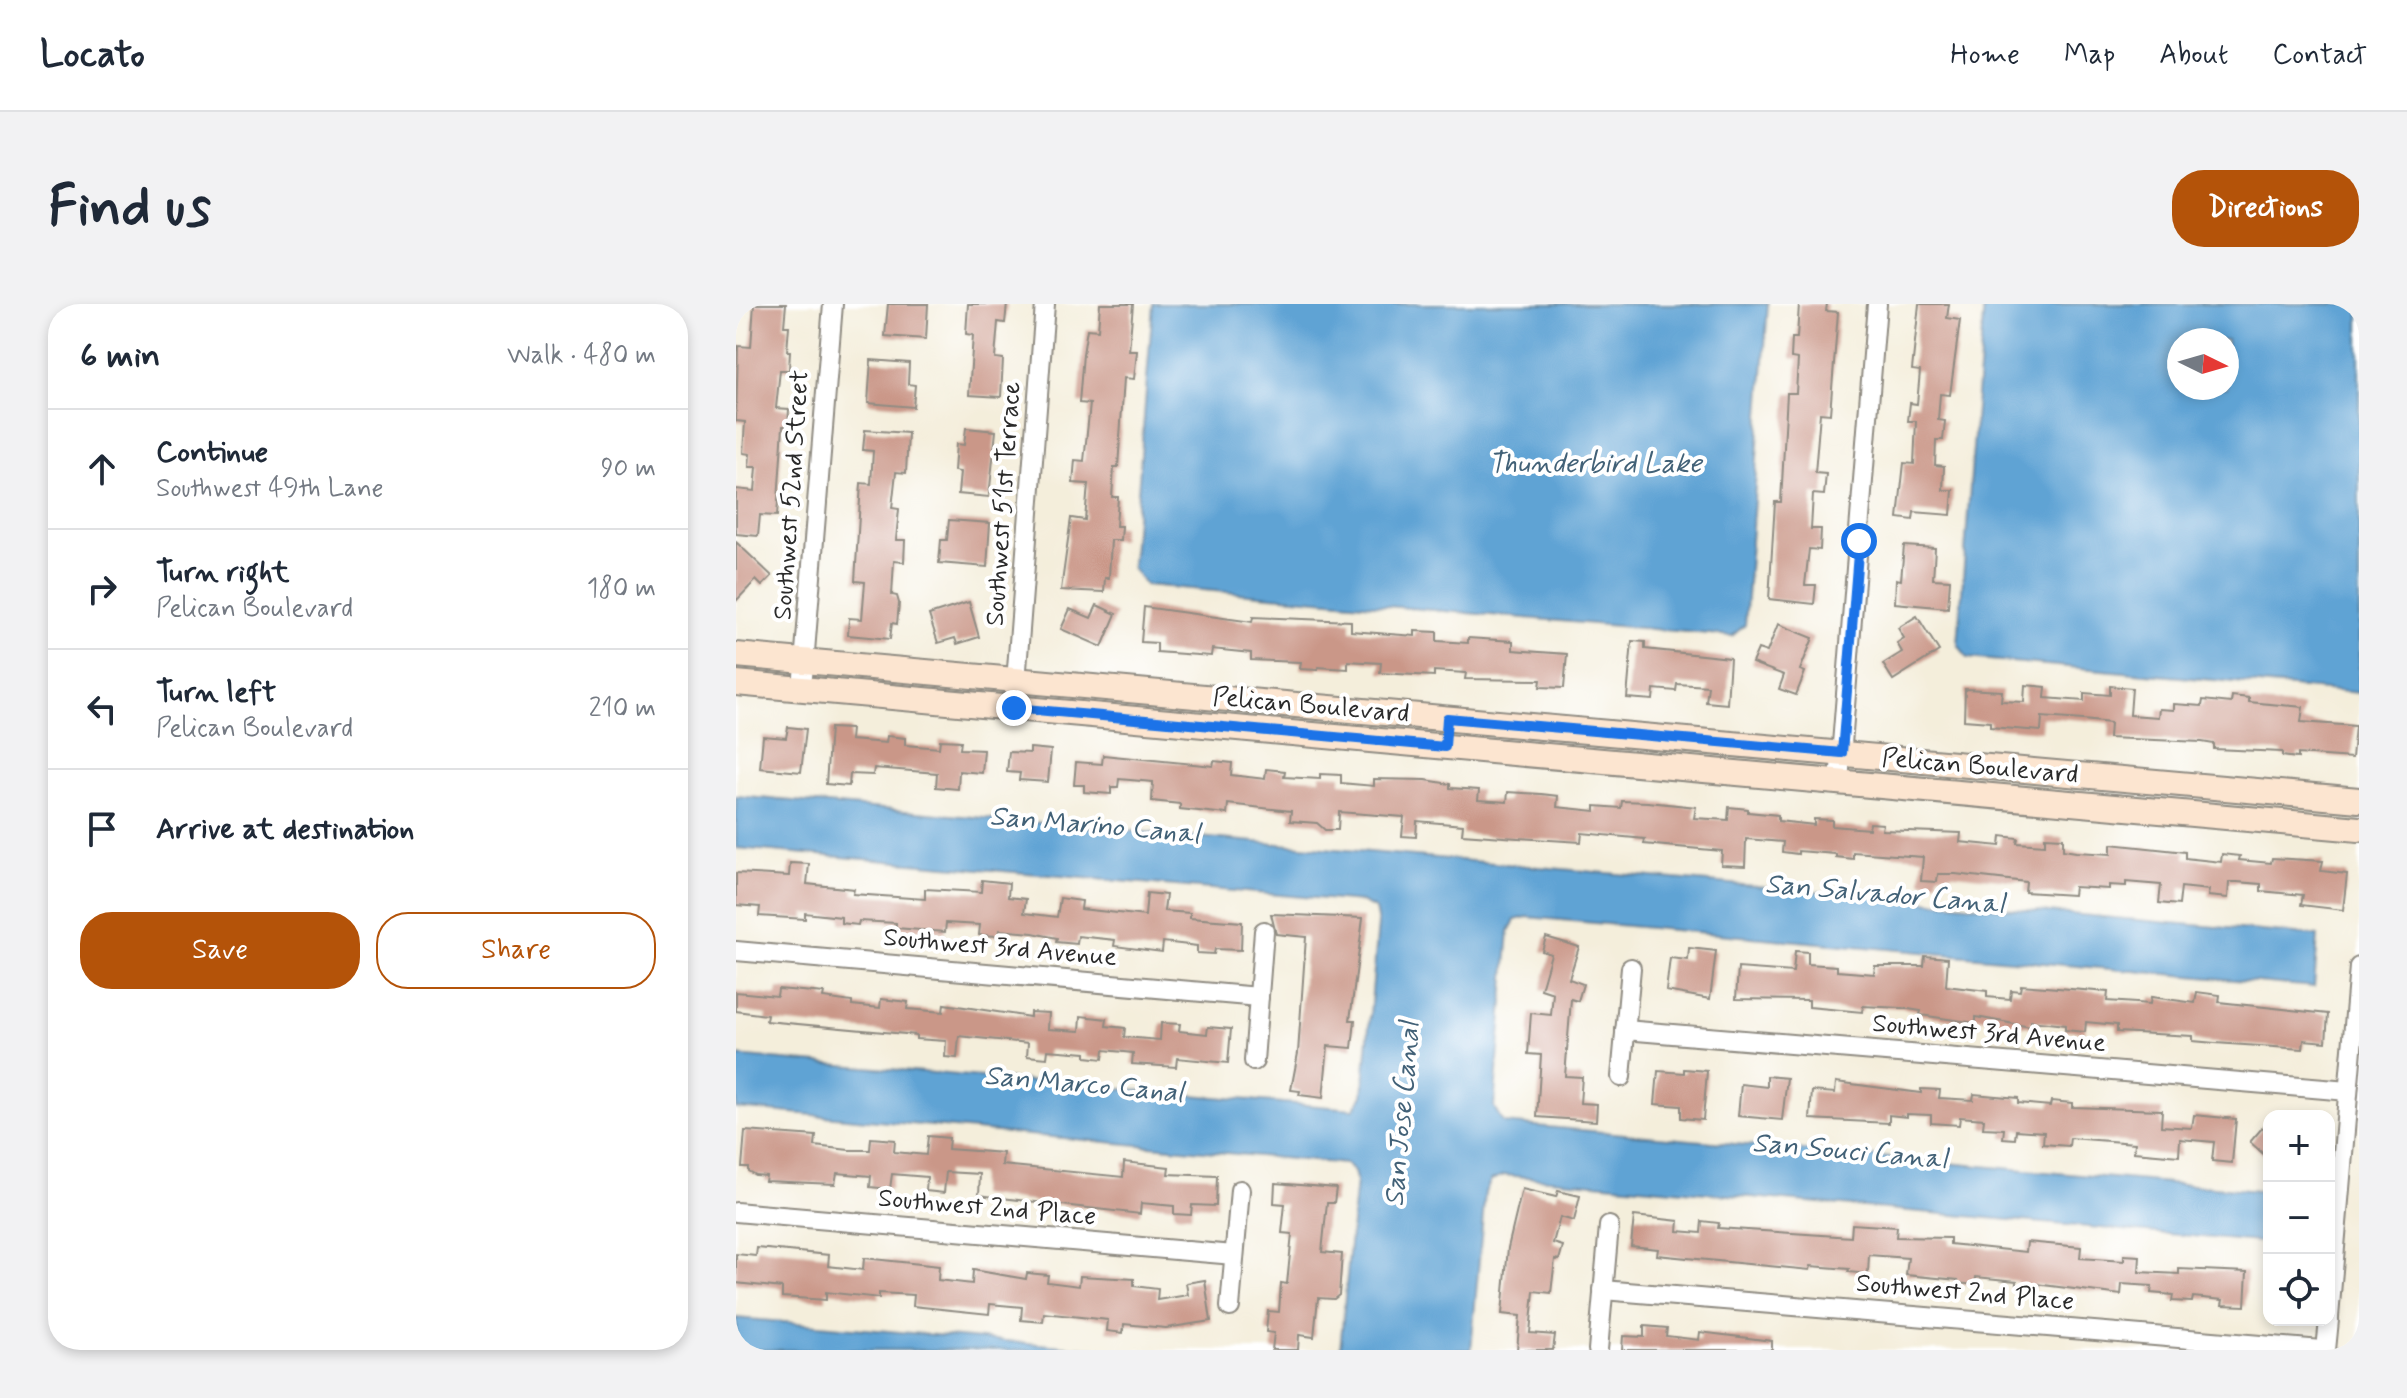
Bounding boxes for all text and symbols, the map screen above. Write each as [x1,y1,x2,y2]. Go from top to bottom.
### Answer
text: Locato [40,31,145,80]
text: Home [1950,37,2020,74]
text: Map [2064,37,2115,74]
text: About [2159,37,2228,74]
text: Contact [2272,37,2367,74]
button: Directions [2172,170,2359,247]
text: Find us [48,172,211,245]
north arrow [2167,328,2239,400]
text: 6 min [80,334,160,379]
text: Walk · 480 m [507,339,656,373]
street label: Southwest 52nd Street [766,369,818,621]
street label: Southwest 51st Terrace [979,381,1029,627]
text: Continue [156,433,268,472]
water label: Thunderbird Lake [1488,446,1703,483]
icon: ahead [80,447,124,491]
text: 90 m [601,452,656,486]
text: Southwest 49th Lane [156,472,384,506]
route start [1841,523,1877,559]
text: Turn right [156,553,289,592]
icon: right [80,567,124,611]
text: 180 m [587,572,656,606]
text: Pelican Boulevard [156,592,353,626]
text: Turn left [156,673,276,712]
street label: Pelican Boulevard [1211,680,1411,732]
icon: left [80,687,124,731]
route end [996,690,1032,726]
text: 210 m [589,692,656,726]
text: Pelican Boulevard [156,712,353,746]
street label: Pelican Boulevard [1880,741,2080,793]
water label: San Marino Canal [988,798,1204,854]
icon: arrive [80,807,124,851]
text: Arrive at destination [156,810,414,849]
water label: San Salvador Canal [1764,866,2009,924]
button: Save [80,912,360,989]
button: Share [376,912,656,989]
street label: Southwest 3rd Avenue [882,921,1118,975]
street label: Southwest 3rd Avenue [1871,1007,2107,1061]
water label: San Jose Canal [1376,1018,1430,1208]
water label: San Marco Canal [983,1058,1187,1112]
map controls [2263,1110,2335,1326]
button: + [2263,1110,2335,1182]
water label: San Souci Canal [1751,1125,1951,1179]
street label: Southwest 2nd Place [877,1182,1097,1234]
button: − [2263,1182,2335,1254]
button: locate [2263,1254,2335,1326]
street label: Southwest 2nd Place [1855,1267,2075,1319]

